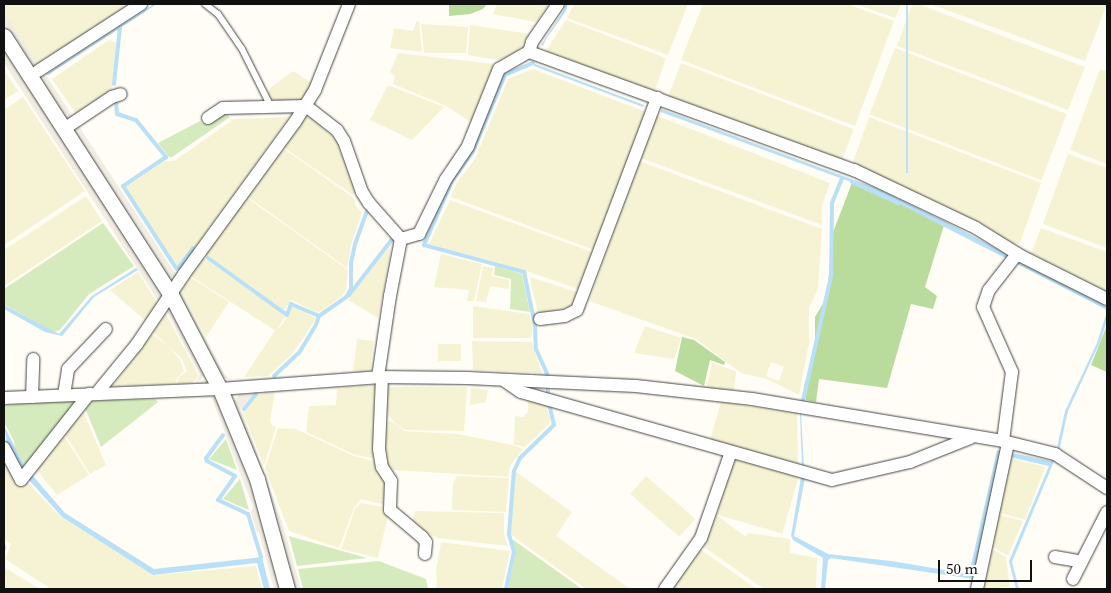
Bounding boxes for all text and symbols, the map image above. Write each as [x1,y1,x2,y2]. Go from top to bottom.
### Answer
scale bar [941,550,1035,582]
text: 50 m [946,558,978,579]

